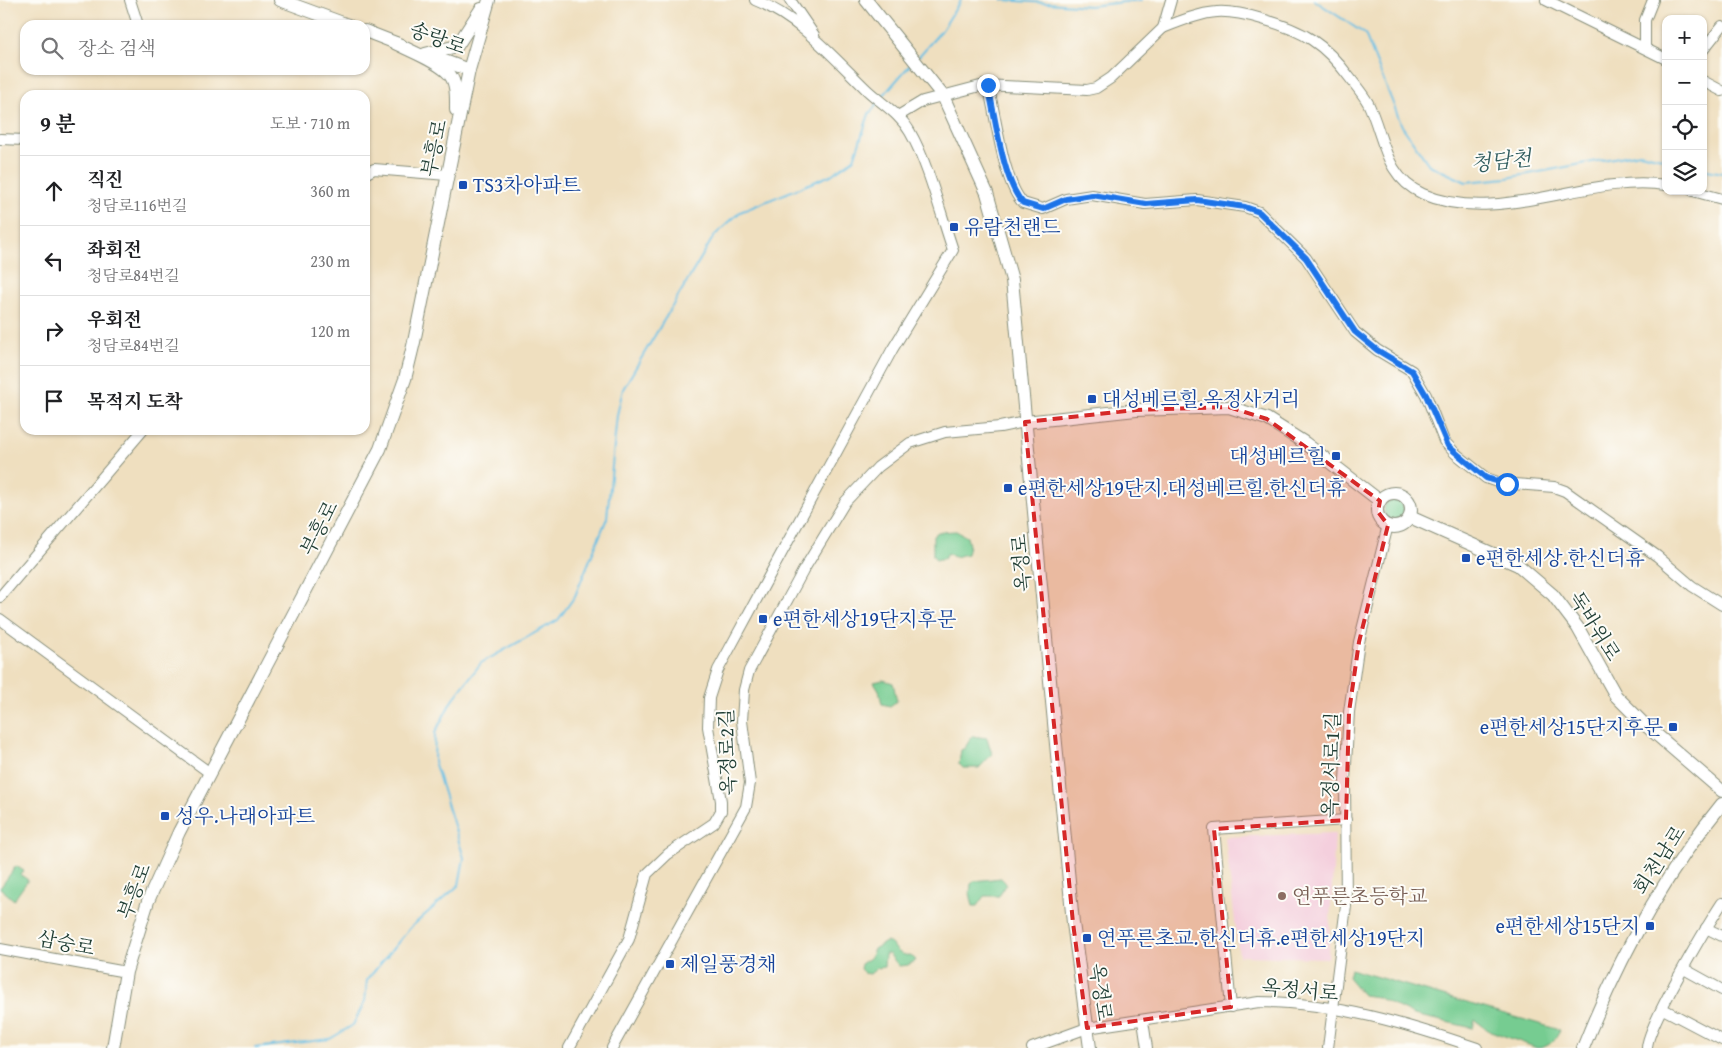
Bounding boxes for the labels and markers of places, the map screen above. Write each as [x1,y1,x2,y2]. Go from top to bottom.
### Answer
place label: TS3차아파트 [473,170,581,199]
marker: TS3차아파트 [457,179,469,191]
place label: 유람천랜드 [964,212,1061,241]
marker: 유람천랜드 [948,221,960,233]
place label: 대성베르힐.옥정사거리 [1102,384,1300,413]
marker: 대성베르힐.옥정사거리 [1086,393,1098,405]
place label: 대성베르힐 [1229,441,1326,470]
marker: 대성베르힐 [1330,450,1342,462]
place label: e편한세상19단지.대성베르힐.한신더휴 [1018,473,1346,502]
marker: e편한세상19단지.대성베르힐.한신더휴 [1002,482,1014,494]
place label: e편한세상.한신더휴 [1476,543,1645,572]
marker: e편한세상.한신더휴 [1460,552,1472,564]
place label: e편한세상19단지후문 [773,604,956,633]
marker: e편한세상19단지후문 [757,613,769,625]
place label: e편한세상15단지후문 [1480,712,1663,741]
marker: e편한세상15단지후문 [1667,721,1679,733]
place label: 성우.나래아파트 [175,801,315,830]
marker: 성우.나래아파트 [159,810,171,822]
place label: 연푸른초등학교 [1292,881,1428,910]
marker: 연푸른초등학교 [1276,890,1288,902]
place label: e편한세상15단지 [1495,911,1640,940]
marker: e편한세상15단지 [1644,920,1656,932]
place label: 연푸른초교.한신더휴.e편한세상19단지 [1097,923,1425,952]
marker: 연푸른초교.한신더휴.e편한세상19단지 [1081,932,1093,944]
place label: 제일풍경채 [680,949,777,978]
marker: 제일풍경채 [664,958,676,970]

